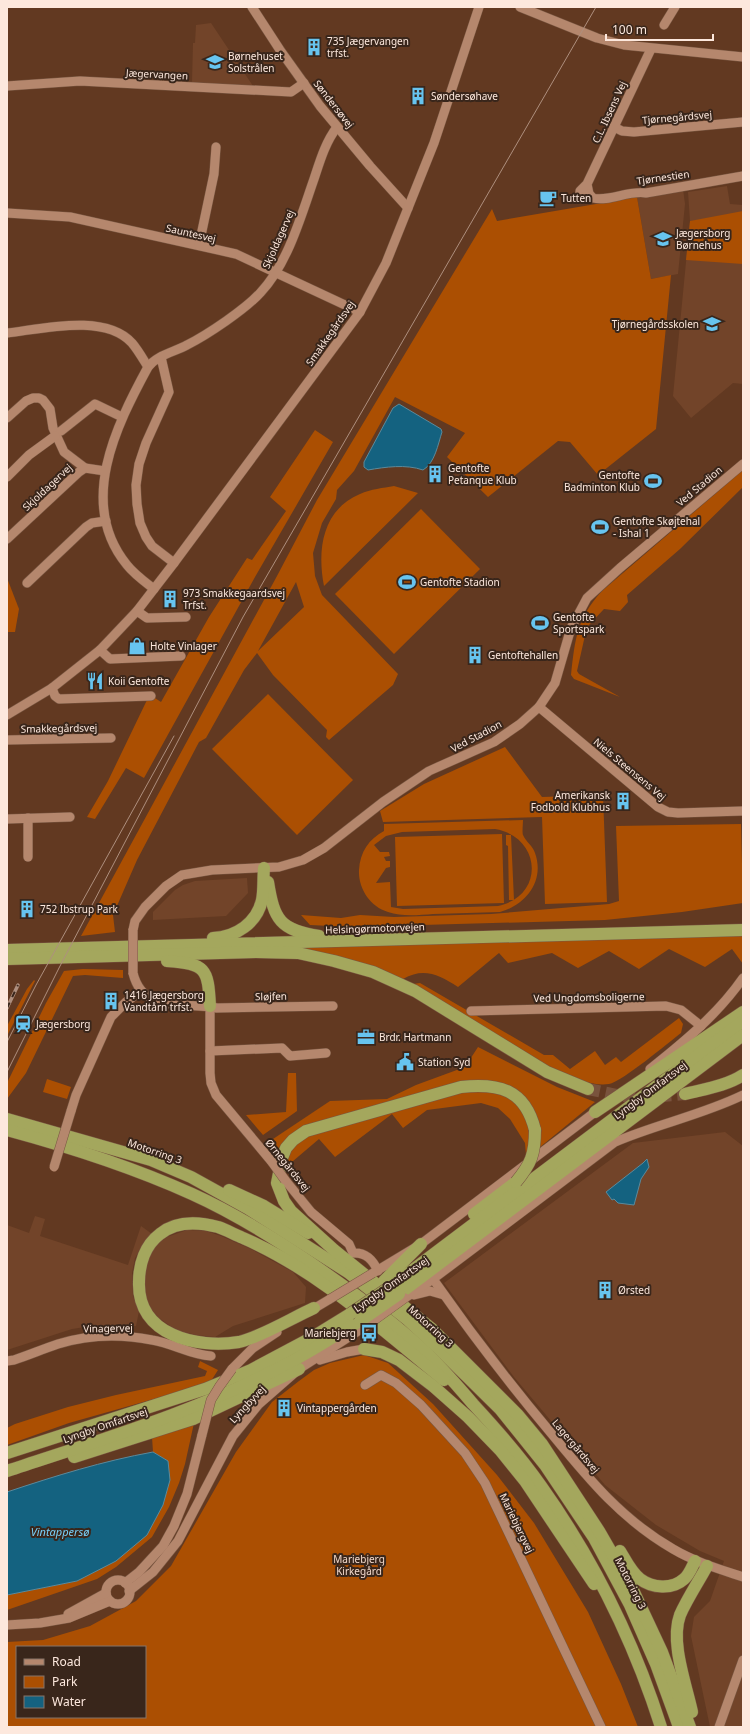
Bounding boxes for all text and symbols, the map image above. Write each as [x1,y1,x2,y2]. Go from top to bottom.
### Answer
scale bar [606,16,713,42]
text: 100 m [612,21,647,38]
place label: 735 Jægervangen trfst. [327,34,409,60]
building icon: 735 Jægervangen trfst. [304,37,324,57]
place label: Børnehuset Solstrålen [228,49,283,75]
school or university icon: Børnehuset Solstrålen [205,52,225,72]
street label: Jægervangen [125,65,188,83]
street label: Søndersøvej [311,77,357,131]
street label: C.L. Ibsens Vej [588,79,630,145]
building icon: Søndersøhave [408,86,428,106]
place label: Søndersøhave [431,89,498,103]
street label: Tjørnegårdsvej [641,107,713,127]
street label: Tjørnestien [636,166,690,188]
cafe icon: Tutten [538,188,558,208]
place label: Tutten [561,191,591,205]
street label: Skjoldagervej [259,207,297,271]
street label: Sauntesvej [165,220,217,246]
place label: Jægersborg Børnehus [675,226,730,252]
school or university icon: Jægersborg Børnehus [653,229,673,249]
street label: Smakkegårdsvej [302,298,358,368]
school or university icon: Tjørnegårdsskolen [702,314,722,334]
place label: Tjørnegårdsskolen [612,317,699,331]
street label: Skjoldagervej [19,460,75,514]
place label: Gentofte Petanque Klub [448,461,517,487]
street label: Ved Stadion [673,463,725,509]
building icon: Gentofte Petanque Klub [425,464,445,484]
place label: Gentofte Badminton Klub [564,468,640,494]
sports icon: Gentofte Badminton Klub [643,471,663,491]
place label: Gentofte Skøjtehal - Ishal 1 [613,514,700,540]
sports icon: Gentofte Skøjtehal - Ishal 1 [590,517,610,537]
sports icon: Gentofte Stadion [397,572,417,592]
place label: Gentofte Stadion [420,575,500,589]
place label: 973 Smakkegaardsvej Trfst. [183,586,285,612]
building icon: 973 Smakkegaardsvej Trfst. [160,589,180,609]
place label: Gentofte Sportspark [553,610,605,636]
sports icon: Gentofte Sportspark [530,613,550,633]
shop icon: Holte Vinlager [127,636,147,656]
place label: Holte Vinlager [150,639,217,653]
building icon: Gentoftehallen [465,645,485,665]
place label: Gentoftehallen [488,648,558,662]
restaurant icon: Koii Gentofte [85,671,105,691]
place label: Koii Gentofte [108,674,170,688]
street label: Ved Stadion [448,717,504,755]
street label: Smakkegårdsvej [21,720,97,736]
street label: Niels Steensens Vej [591,735,669,803]
place label: Amerikansk Fodbold Klubhus [531,788,611,814]
building icon: Amerikansk Fodbold Klubhus [613,791,633,811]
building icon: 752 Ibstrup Park [17,899,37,919]
place label: 752 Ibstrup Park [40,902,119,916]
street label: Helsingørmotorvejen [325,919,425,937]
place label: 1416 Jægersborg Vandtårn trfst. [124,988,204,1014]
street label: Sløjfen [255,989,287,1003]
street label: Ved Ungdomsboligerne [533,989,645,1005]
building icon: 1416 Jægersborg Vandtårn trfst. [101,991,121,1011]
station icon: Jægersborg [13,1014,33,1034]
place label: Jægersborg [35,1017,90,1031]
office icon: Brdr. Hartmann [356,1027,376,1047]
place label: Brdr. Hartmann [379,1030,451,1044]
public building icon: Station Syd [395,1052,415,1072]
place label: Station Syd [418,1055,470,1069]
street label: Lyngby Omfartsvej [610,1058,690,1122]
street label: Motorring 3 [126,1135,184,1167]
street label: Ørnegårdsvej [263,1136,313,1194]
street label: Lyngby Omfartsvej [351,1253,431,1315]
building icon: Ørsted [595,1280,615,1300]
place label: Ørsted [618,1283,650,1297]
street label: Motorring 3 [405,1302,457,1350]
street label: Vinagervej [83,1321,133,1335]
bus stop icon: Mariebjerg [359,1323,379,1343]
place label: Mariebjerg [304,1326,356,1340]
street label: Lyngbyvej [226,1382,268,1426]
building icon: Vintappergården [274,1398,294,1418]
place label: Vintappergården [297,1401,377,1415]
street label: Lyngby Omfartsvej [61,1404,149,1446]
street label: Lagergårdsvej [549,1416,603,1476]
street label: Mariebjergvej [496,1491,538,1555]
water label: Vintappersø [31,1524,89,1539]
park label: Mariebjerg Kirkegård [333,1552,385,1578]
street label: Motorring 3 [612,1555,650,1611]
legend [16,1646,146,1718]
text: Road [52,1653,81,1670]
text: Park [52,1673,78,1690]
text: Water [52,1693,86,1710]

